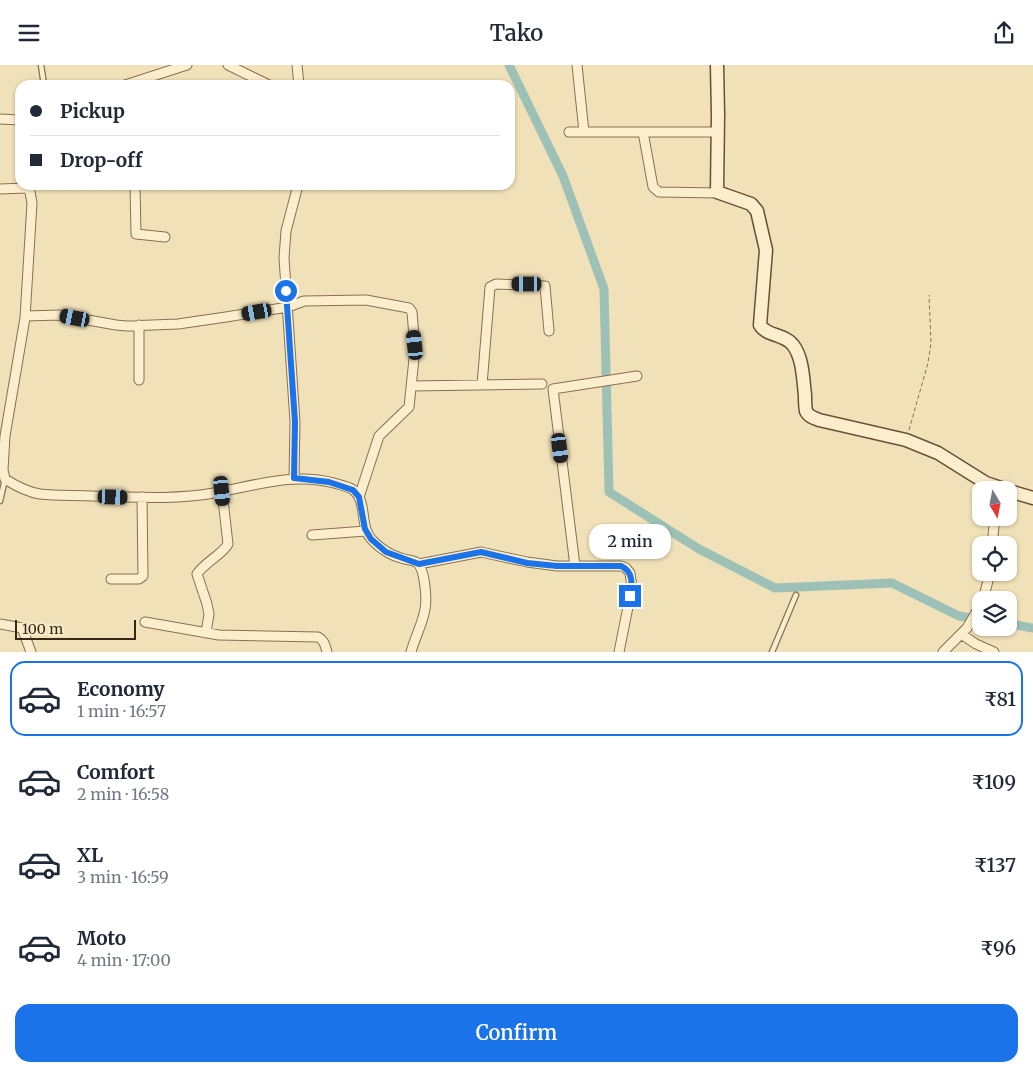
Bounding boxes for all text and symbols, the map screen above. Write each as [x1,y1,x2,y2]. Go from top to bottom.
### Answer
icon: menu [15,19,43,47]
text: Tako [490,19,543,47]
icon: share [990,19,1018,47]
text: Pickup [60,99,125,123]
text: Drop-off [60,148,142,172]
car [512,277,542,292]
route start [275,280,297,302]
car [240,302,273,322]
car [58,308,91,328]
car [405,329,424,361]
car [550,432,569,464]
car [212,475,231,507]
north arrow [972,481,1018,526]
map controls [972,481,1017,636]
car [97,489,128,505]
callout: 2 min [589,523,671,559]
text: 2 min [607,531,653,551]
button: locate [972,536,1017,581]
route end [619,585,641,607]
button: layers [972,591,1017,636]
scale bar [15,617,136,640]
text: 100 m [22,620,63,638]
icon: car [17,676,62,721]
text: Economy [77,677,165,701]
text: ₹81 [984,687,1016,711]
text: 1 min · 16:57 [77,701,166,721]
icon: car [17,759,62,804]
text: Comfort [77,760,155,784]
text: ₹109 [972,770,1016,794]
text: 2 min · 16:58 [77,784,169,804]
icon: car [17,842,62,887]
text: XL [77,843,103,867]
text: ₹137 [974,853,1016,877]
text: 3 min · 16:59 [77,867,169,887]
icon: car [17,925,62,970]
text: Moto [77,926,126,950]
text: ₹96 [980,936,1016,960]
text: 4 min · 17:00 [77,950,171,970]
button: Confirm [15,1004,1018,1062]

